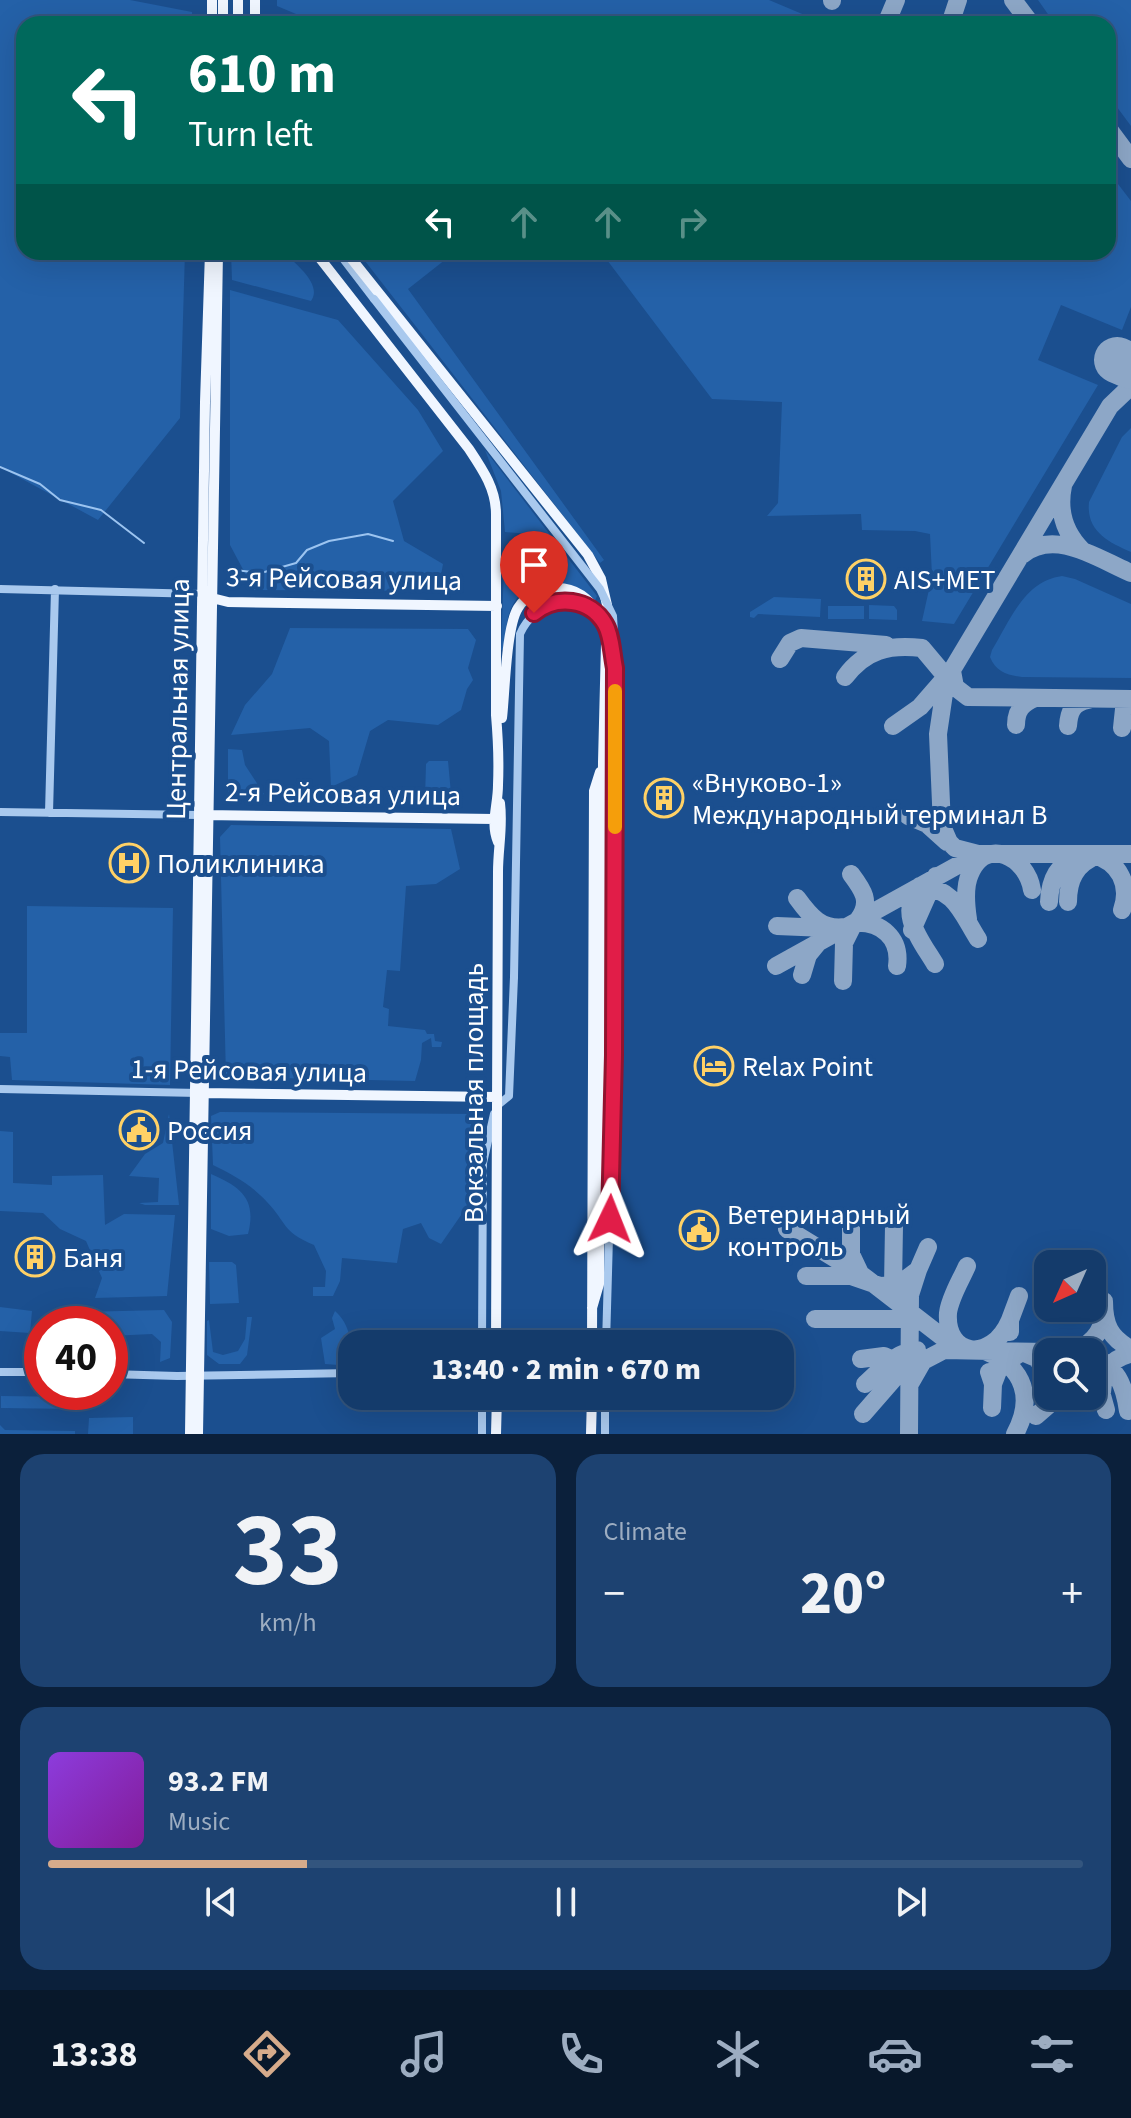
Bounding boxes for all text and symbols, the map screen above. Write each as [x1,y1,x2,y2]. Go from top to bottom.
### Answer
text: 610 m [188,35,336,114]
icon: left [56,48,160,152]
text: Turn left [188,109,313,160]
icon: left [418,200,462,244]
icon: ahead [502,200,546,244]
icon: ahead [586,200,630,244]
icon: right [670,200,714,244]
pin [500,531,568,613]
icon: arrive [512,543,556,587]
street label: 3-я Рейсовая улица [225,557,463,601]
building icon: AIS+MET [845,558,887,600]
place label: AIS+MET [894,560,996,600]
street label: Центральная улица [156,578,200,820]
place label: «Внуково-1» Международный терминал B [692,763,1047,835]
street label: 2-я Рейсовая улица [224,772,462,816]
building icon: «Внуково-1» Международный терминал B [643,777,685,819]
hospital icon: Поликлиника [108,842,150,884]
place label: Поликлиника [157,844,325,884]
street label: Вокзальная площадь [454,963,494,1223]
hotel icon: Relax Point [693,1045,735,1087]
place label: Relax Point [742,1047,873,1087]
street label: 1-я Рейсовая улица [130,1049,368,1093]
public building icon: Россия [118,1109,160,1151]
place label: Россия [167,1111,253,1151]
position arrow [568,1177,652,1261]
place label: Ветеринарный контроль [727,1195,911,1267]
public building icon: Ветеринарный контроль [678,1209,720,1251]
building icon: Баня [14,1236,56,1278]
place label: Баня [63,1238,124,1278]
north arrow [1034,1250,1106,1322]
map controls [1034,1250,1106,1410]
speed limit sign: 40 [24,1306,128,1410]
button: search [1034,1338,1106,1410]
text: 13:40 · 2 min · 670 m [431,1348,701,1391]
text: 33 [233,1478,343,1626]
text: Climate [604,1513,687,1550]
text: 20° [800,1552,886,1637]
text: − [604,1563,625,1626]
text: + [1061,1563,1083,1626]
text: km/h [259,1604,317,1641]
text: 93.2 FM [168,1760,269,1803]
text: Music [168,1803,230,1840]
icon: previous [199,1880,243,1924]
icon: pause [544,1880,588,1924]
icon: next [889,1880,933,1924]
icon: directions [239,2026,295,2082]
icon: music [396,2026,452,2082]
icon: phone [553,2026,609,2082]
icon: climate [710,2026,766,2082]
icon: car [867,2026,923,2082]
icon: filters [1024,2026,1080,2082]
text: 13:38 [51,2029,137,2080]

